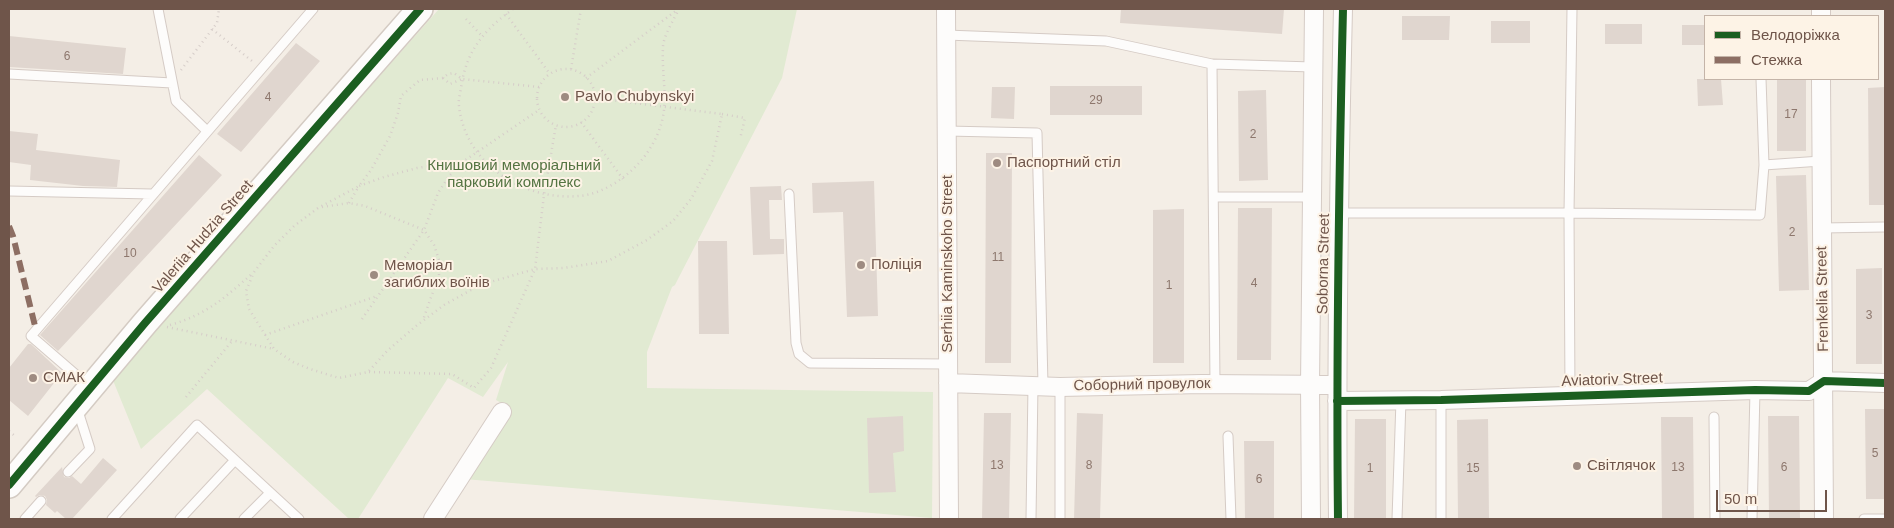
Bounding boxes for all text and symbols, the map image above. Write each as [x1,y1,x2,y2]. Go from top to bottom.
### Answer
legend [1704,15,1879,80]
text: Велодоріжка [1751,26,1840,43]
house number: 6 [64,50,70,64]
text: Стежка [1751,51,1802,68]
place label: Pavlo Chubynskyi [575,88,694,106]
house number: 4 [265,91,271,105]
marker: Pavlo Chubynskyi [559,91,571,103]
house number: 29 [1089,94,1103,108]
house number: 17 [1784,108,1798,122]
house number: 2 [1250,128,1256,142]
place label: Паспортний стіл [1007,154,1121,172]
park label: Книшовий меморіальний парковий комплекс [427,157,601,192]
marker: Паспортний стіл [991,157,1003,169]
street label: Serhiia Kaminskoho Street [939,175,957,353]
street label: Valeriia Hudzia Street [149,177,257,297]
street label: Soborna Street [1314,213,1334,315]
house number: 2 [1789,226,1795,240]
street label: Frenkelia Street [1813,246,1833,352]
house number: 10 [123,247,137,261]
house number: 11 [992,251,1004,265]
place label: Поліція [871,256,922,274]
place label: Меморіал загиблих воїнів [384,257,490,292]
marker: Поліція [855,259,867,271]
marker: Меморіал загиблих воїнів [368,269,380,281]
house number: 4 [1251,277,1257,291]
house number: 1 [1166,279,1172,293]
house number: 3 [1866,309,1872,323]
place label: СМАК [43,369,85,387]
street label: Aviatoriv Street [1561,369,1663,391]
marker: СМАК [27,372,39,384]
street label: Соборний провулок [1073,375,1211,395]
house number: 5 [1872,447,1878,461]
place label: Світлячок [1587,457,1655,475]
house number: 13 [990,459,1004,473]
house number: 8 [1086,459,1092,473]
marker: Світлячок [1571,460,1583,472]
house number: 13 [1671,461,1685,475]
house number: 6 [1781,461,1787,475]
house number: 1 [1367,462,1373,476]
house number: 15 [1466,462,1480,476]
house number: 6 [1256,473,1262,487]
scale bar [1719,480,1830,512]
text: 50 m [1724,490,1757,507]

